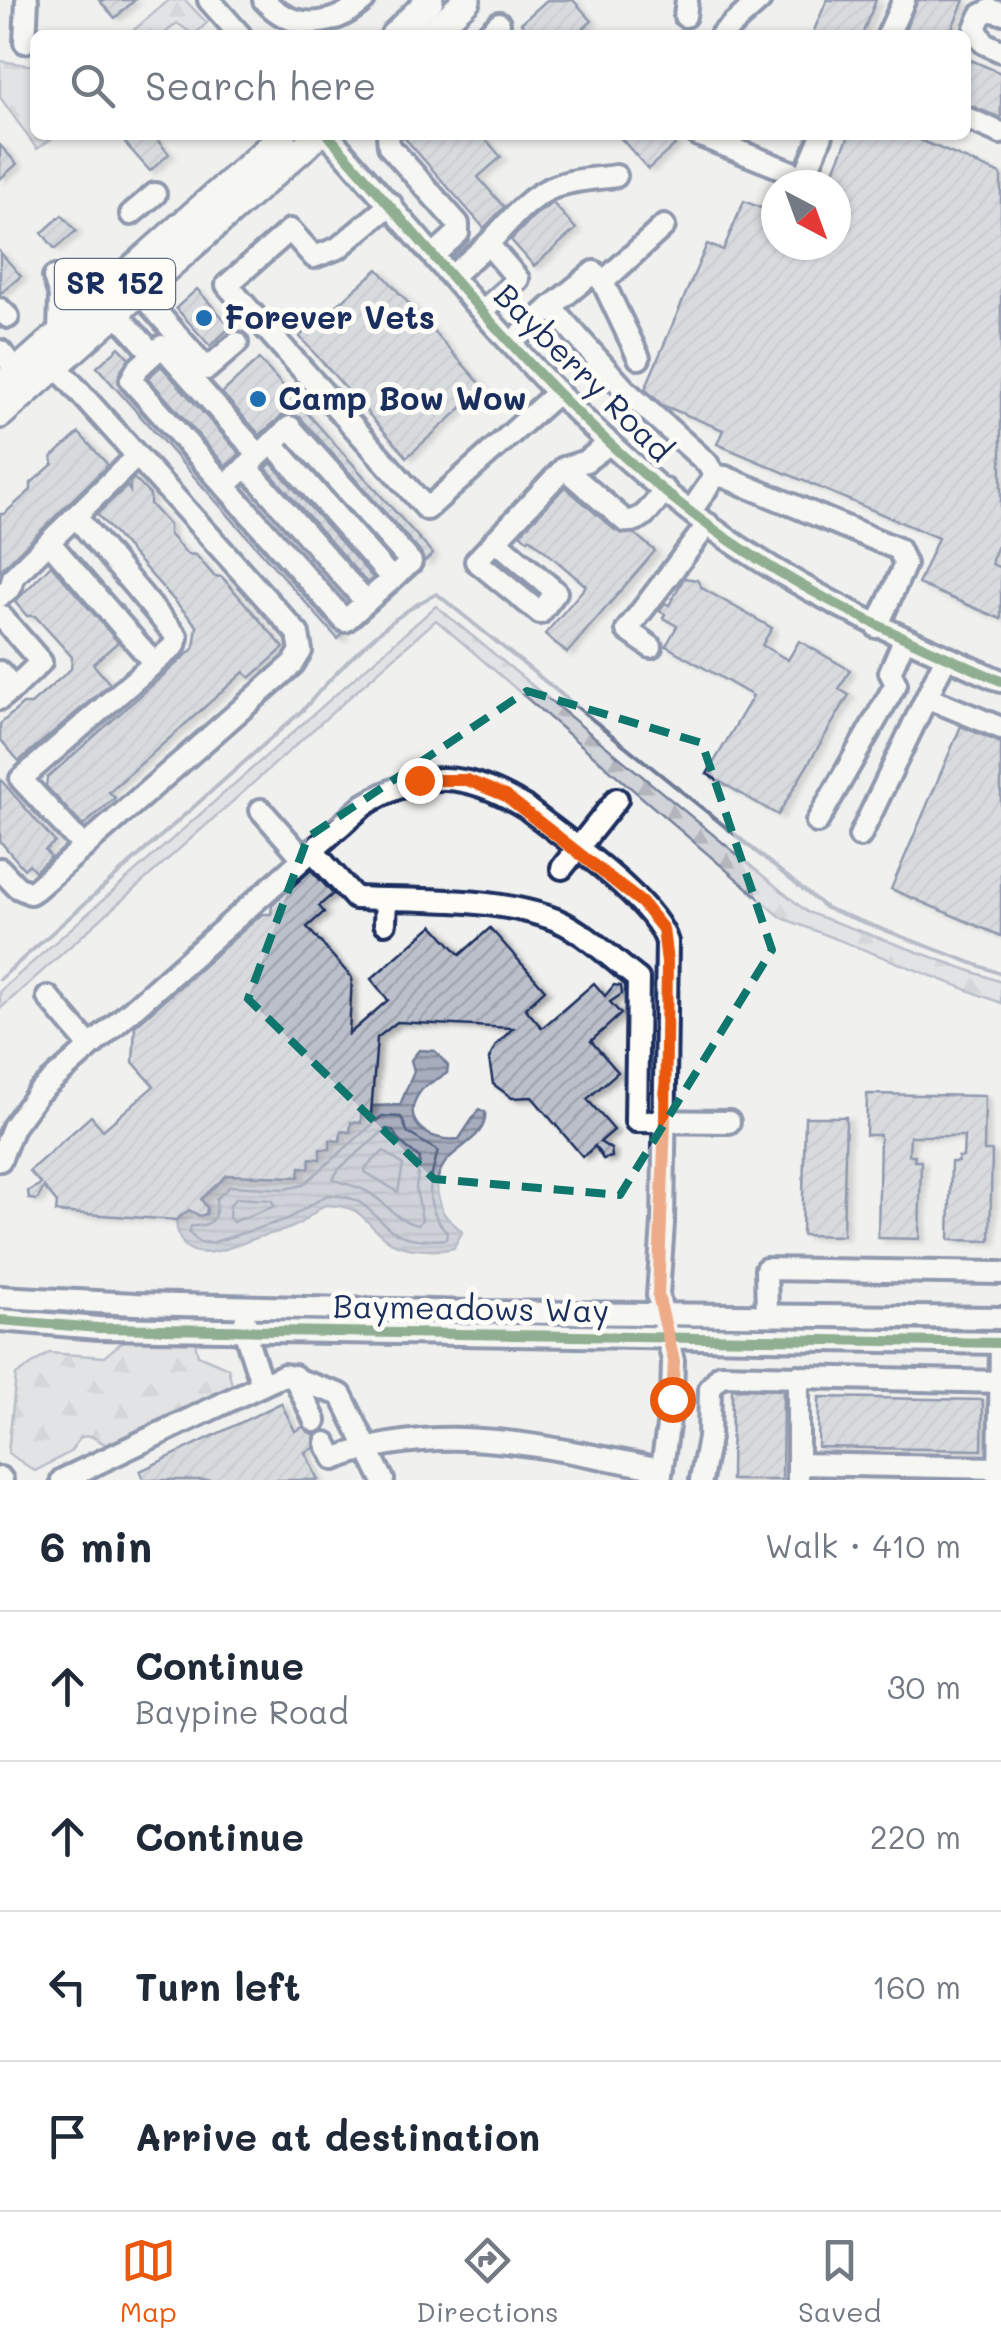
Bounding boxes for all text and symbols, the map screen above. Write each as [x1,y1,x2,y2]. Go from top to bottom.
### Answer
search box [30,30,971,140]
icon: search [65,58,120,113]
text: Search here [145,60,376,110]
north arrow [761,170,851,260]
road number: SR 152 [55,259,175,309]
street label: Bayberry Road [486,273,683,470]
place label: Forever Vets [224,295,435,337]
marker: Forever Vets [193,307,215,329]
place label: Camp Bow Wow [278,376,527,418]
marker: Camp Bow Wow [247,388,269,410]
route end [397,758,443,804]
street label: Baymeadows Way [332,1284,610,1331]
route start [650,1377,696,1423]
text: 6 min [40,1518,152,1573]
text: Walk · 410 m [765,1524,961,1566]
text: Continue [135,1640,304,1690]
icon: ahead [40,1659,95,1714]
text: 30 m [887,1665,961,1707]
text: Baypine Road [135,1690,349,1732]
icon: ahead [40,1809,95,1864]
text: Continue [135,1811,304,1861]
text: 220 m [870,1815,961,1857]
icon: left [40,1959,95,2014]
text: Turn left [135,1961,301,2011]
text: 160 m [872,1965,961,2007]
icon: arrive [40,2109,95,2164]
text: Arrive at destination [135,2111,540,2161]
tab: Map [120,2233,177,2329]
tab: Directions [416,2233,559,2329]
tab: Saved [798,2233,881,2329]

